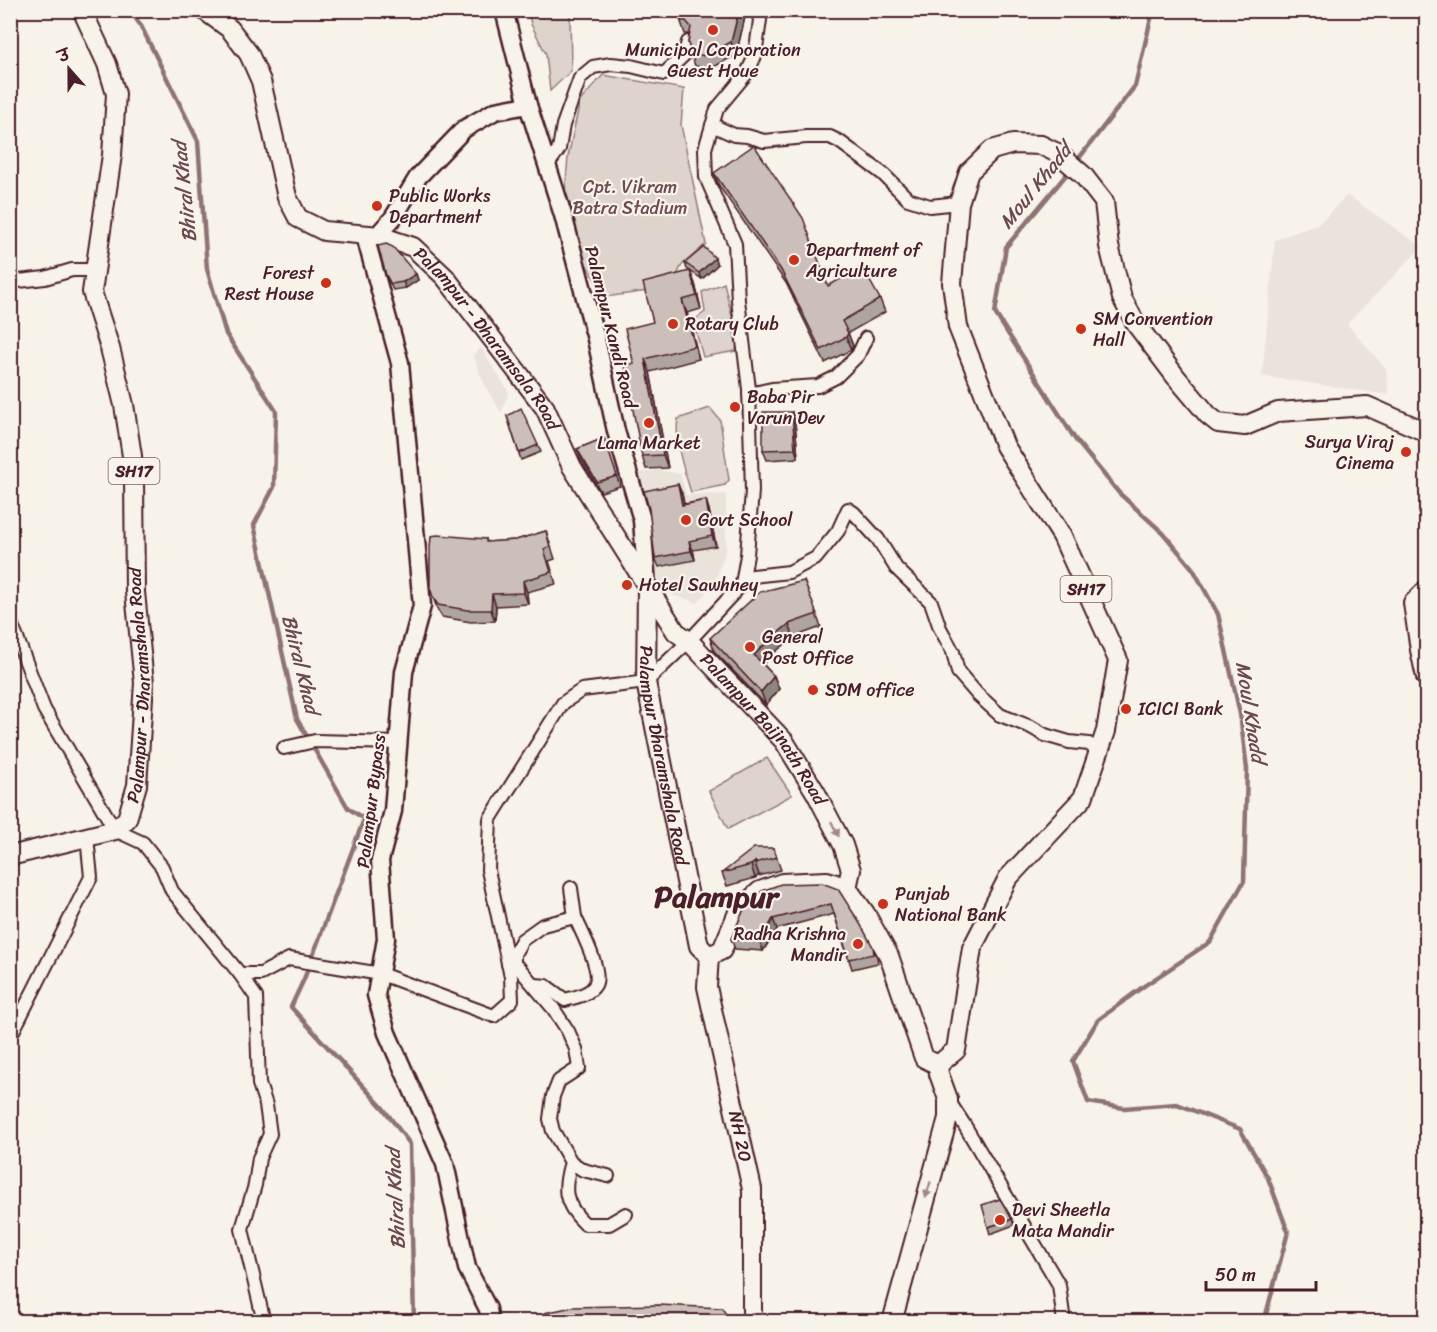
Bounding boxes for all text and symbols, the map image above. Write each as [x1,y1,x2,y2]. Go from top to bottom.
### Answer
marker: Municipal Corporation Guest Houe [706,23,720,37]
place label: Municipal Corporation Guest Houe [625,34,801,87]
north arrow [39,39,99,99]
text: उ [52,40,75,72]
water label: Moul Khadd [990,131,1084,237]
water label: Bhiral Khad [161,134,207,244]
park label: Cpt. Vikram Batra Stadium [573,171,688,224]
place label: Public Works Department [389,180,491,233]
marker: Public Works Department [370,199,384,213]
place label: Department of Agriculture [805,234,923,287]
street label: Palampur - Dharamsala Road [406,239,570,437]
street label: Palampur Kandi Road [575,242,647,413]
marker: Department of Agriculture [787,253,801,267]
place label: Forest Rest House [225,257,315,310]
marker: Forest Rest House [319,276,333,290]
place label: SM Convention Hall [1093,303,1213,356]
place label: Rotary Club [685,308,779,340]
marker: Rotary Club [666,317,680,331]
marker: SM Convention Hall [1074,322,1088,336]
place label: Baba Pir Varun Dev [747,381,825,434]
marker: Baba Pir Varun Dev [728,400,742,414]
marker: Lama Market [642,416,656,430]
place label: Surya Viraj Cinema [1305,426,1394,479]
place label: Lama Market [597,427,701,459]
marker: Surya Viraj Cinema [1399,445,1413,459]
road number: SH17 [108,458,160,484]
place label: Govt School [698,504,793,536]
marker: Govt School [679,513,693,527]
street label: Palampur - Dharamshala Road [117,566,160,807]
place label: Hotel Sawhney [639,569,759,601]
road number: SH17 [1060,576,1112,602]
marker: Hotel Sawhney [620,578,634,592]
water label: Bhiral Khad [271,611,331,723]
place label: General Post Office [762,621,854,674]
marker: General Post Office [743,640,757,654]
street label: Palampur Dharamshala Road [630,645,699,869]
street label: Palampur Baijnath Road [692,645,836,812]
water label: Moul Khadd [1225,659,1277,771]
place label: SDM office [825,674,915,706]
marker: SDM office [806,683,820,697]
place label: ICICI Bank [1137,693,1224,725]
marker: ICICI Bank [1119,702,1133,716]
street label: Palampur Bypass [347,731,395,870]
one-way arrow [830,821,839,838]
district label: Palampur [654,870,781,924]
place label: Punjab National Bank [895,878,1007,931]
marker: Punjab National Bank [876,897,890,911]
place label: Radha Krishna Mandir [734,918,848,971]
marker: Radha Krishna Mandir [851,937,865,951]
street label: NH 20 [719,1108,761,1165]
water label: Bhiral Khad [375,1142,416,1250]
one-way arrow [922,1181,932,1199]
place label: Devi Sheetla Mata Mandir [1012,1194,1115,1247]
marker: Devi Sheetla Mata Mandir [993,1213,1007,1227]
scale bar [1206,1254,1316,1292]
text: 50 m [1215,1259,1256,1291]

